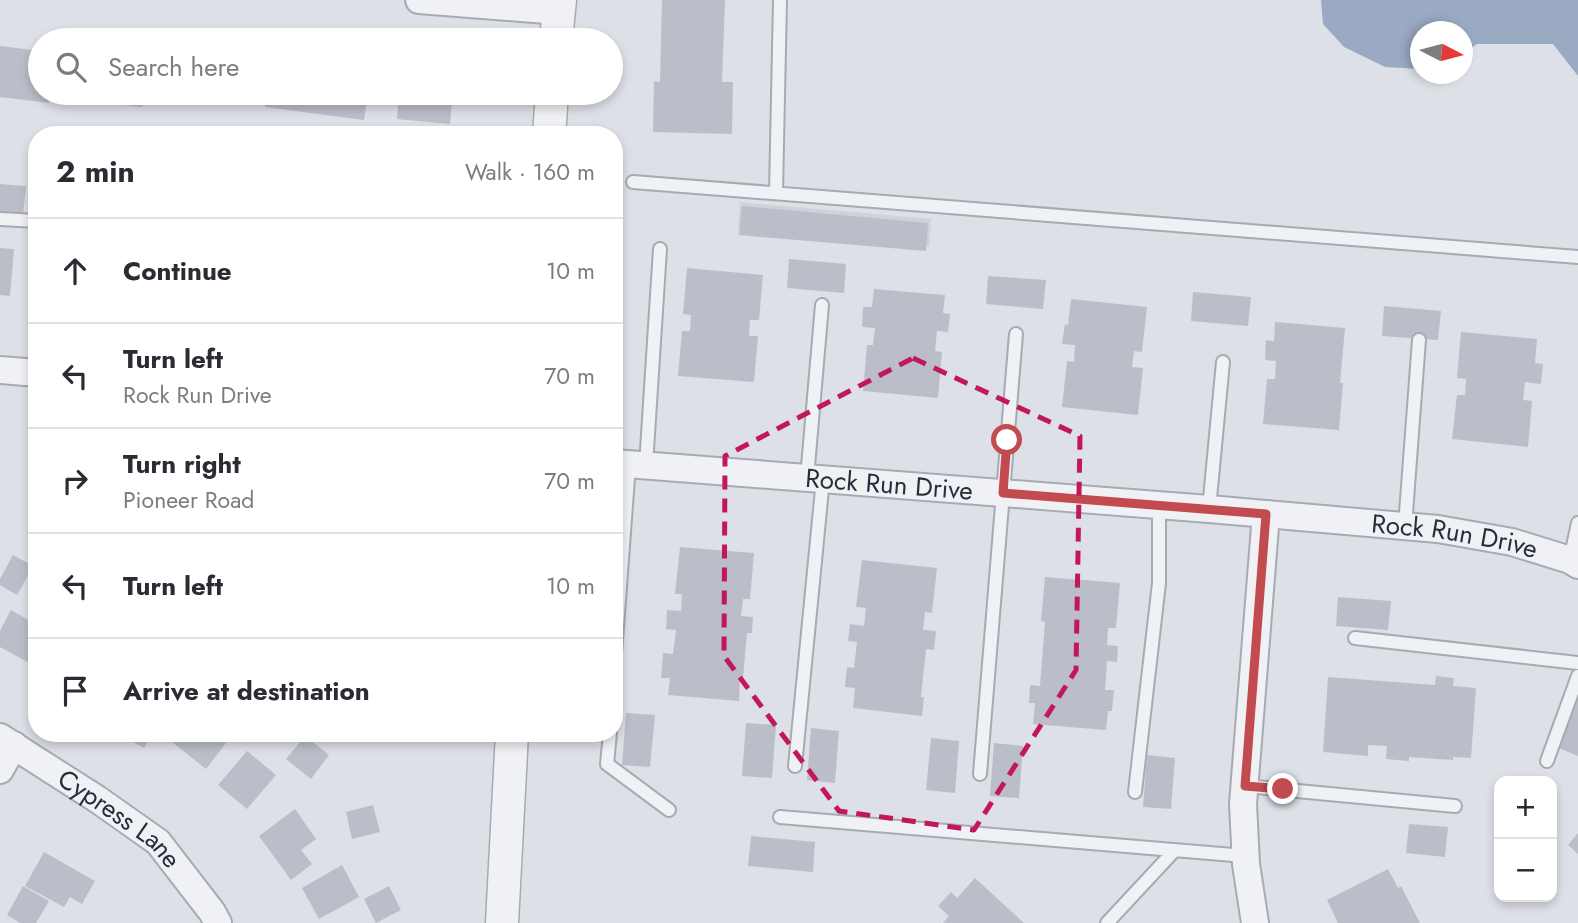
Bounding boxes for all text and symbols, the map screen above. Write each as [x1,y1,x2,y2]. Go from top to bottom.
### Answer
north arrow [1410,21,1473,84]
search box [28,28,623,105]
icon: search [52,48,90,86]
text: Search here [108,48,240,86]
text: 2 min [56,150,135,193]
text: Walk · 160 m [465,155,595,189]
icon: ahead [56,252,94,290]
text: Continue [123,252,232,290]
text: 10 m [546,254,595,288]
text: Turn left [123,340,223,378]
icon: left [56,357,94,395]
text: 70 m [544,359,595,393]
text: Rock Run Drive [123,378,272,412]
route start [991,424,1022,455]
text: Turn right [123,445,241,483]
street label: Rock Run Drive [804,459,974,510]
icon: right [56,462,94,500]
text: 70 m [544,464,595,498]
text: Pioneer Road [123,483,254,517]
street label: Rock Run Drive [1370,504,1543,568]
icon: left [56,567,94,605]
text: Turn left [123,567,223,605]
text: 10 m [546,569,595,603]
icon: arrive [56,672,94,710]
text: Arrive at destination [123,672,370,710]
street label: Cypress Lane [50,760,190,876]
route end [1267,773,1298,804]
map controls [1494,776,1557,902]
button: + [1494,776,1557,839]
button: − [1494,839,1557,902]

